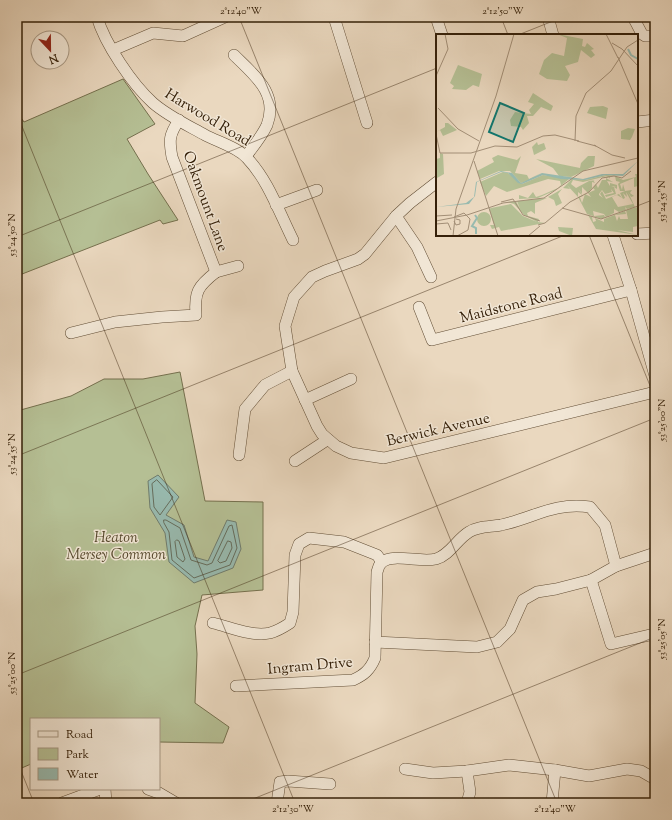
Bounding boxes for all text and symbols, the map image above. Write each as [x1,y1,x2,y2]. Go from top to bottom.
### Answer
text: 2°12'40"W [220,4,262,19]
text: 2°12'50"W [482,4,524,19]
north arrow [30,30,70,70]
inset map [436,34,638,236]
text: N [46,49,61,67]
street label: Harwood Road [160,84,255,152]
street label: Oakmount Lane [177,148,233,255]
text: 53°24'55"N [655,180,670,223]
text: 53°24'50"N [5,214,20,257]
street label: Maidstone Road [458,283,565,329]
text: 53°25'00"N [655,399,670,442]
street label: Berwick Avenue [384,408,492,453]
text: 53°24'55"N [5,433,20,476]
park label: Heaton Mersey Common [66,528,166,566]
text: 53°25'05"N [655,618,670,661]
text: 53°25'00"N [5,652,20,695]
street label: Ingram Drive [267,652,353,681]
legend [30,718,160,790]
text: Road [66,726,93,744]
text: Park [66,746,89,764]
text: Water [66,766,99,784]
text: 2°12'30"W [272,802,314,817]
text: 2°12'40"W [534,802,576,817]

